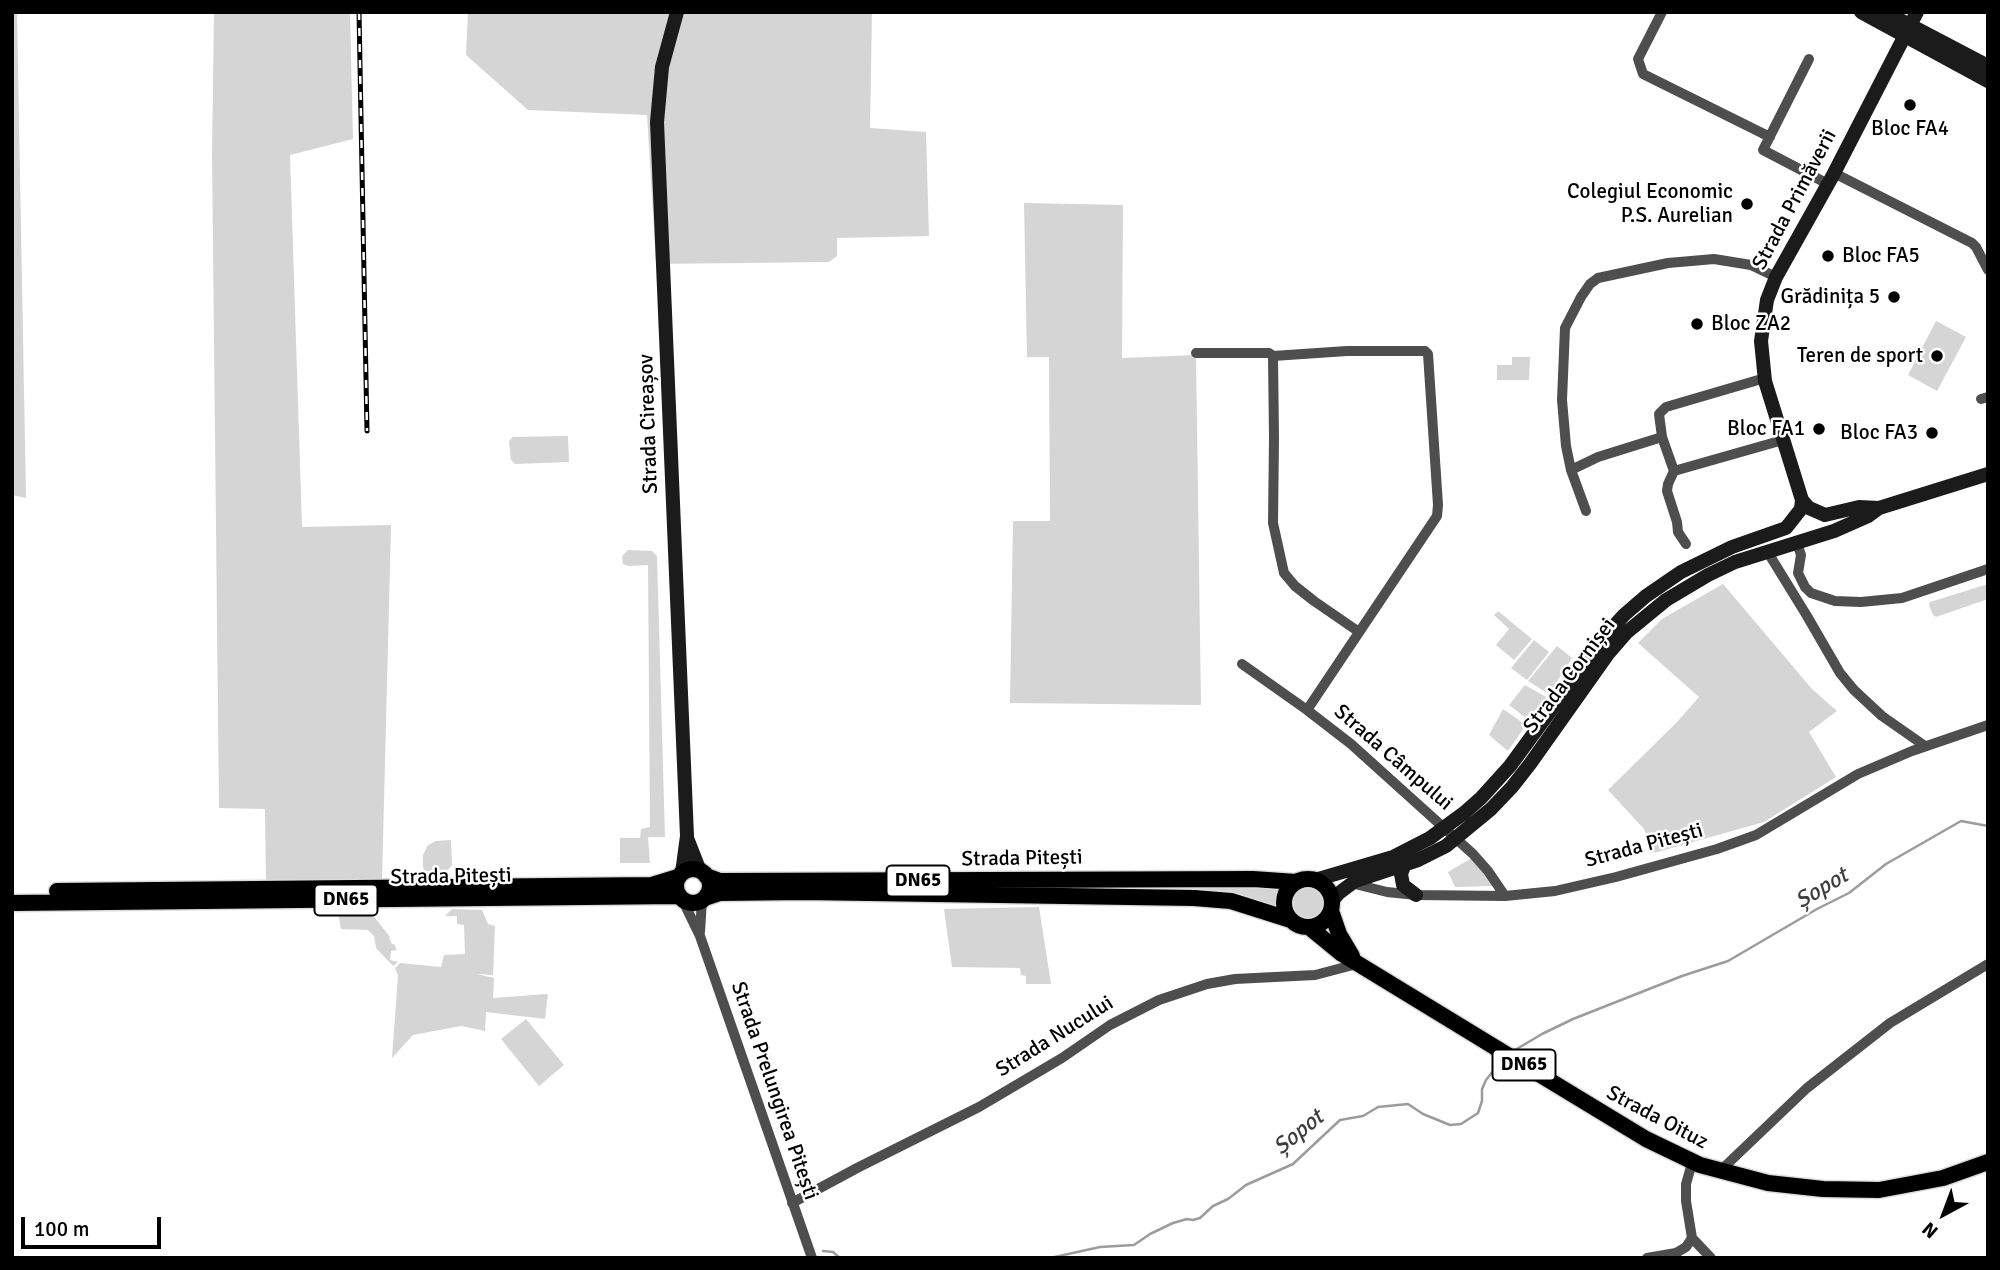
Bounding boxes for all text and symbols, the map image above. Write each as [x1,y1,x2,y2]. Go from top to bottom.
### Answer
marker: Bloc FA4 [1902,97,1918,113]
place label: Bloc FA4 [1871,116,1949,142]
street label: Strada Primăverii [1747,126,1843,274]
place label: Colegiul Economic P.S. Aurelian [1567,179,1733,229]
marker: Colegiul Economic P.S. Aurelian [1739,196,1755,212]
place label: Bloc FA5 [1842,243,1920,269]
marker: Bloc FA5 [1820,248,1836,264]
place label: Grădinița 5 [1781,284,1880,310]
marker: Grădinița 5 [1886,289,1902,305]
place label: Bloc ZA2 [1711,311,1791,337]
marker: Bloc ZA2 [1689,316,1705,332]
place label: Teren de sport [1797,343,1923,369]
marker: Teren de sport [1929,348,1945,364]
street label: Strada Cireașov [634,354,664,494]
place label: Bloc FA1 [1727,416,1805,442]
place label: Bloc FA3 [1840,420,1918,446]
marker: Bloc FA1 [1811,421,1827,437]
marker: Bloc FA3 [1924,425,1940,441]
street label: Strada Cornișei [1519,614,1621,738]
street label: Strada Câmpului [1328,700,1458,816]
street label: Strada Pitești [1582,818,1706,874]
street label: Strada Pitești [961,845,1083,873]
street label: Strada Pitești [390,863,512,891]
water label: Șopot [1791,863,1853,915]
road number: DN65 [886,866,950,897]
road number: DN65 [314,885,378,916]
street label: Strada Prelungirea Pitești [725,979,823,1203]
street label: Strada Nucului [992,991,1118,1083]
road number: DN65 [1492,1050,1556,1080]
street label: Strada Oituz [1602,1081,1712,1155]
water label: Șopot [1268,1104,1330,1162]
north arrow [1909,1179,1979,1249]
scale bar [24,1204,164,1248]
text: 100 m [34,1216,89,1242]
text: N [1917,1216,1943,1243]

